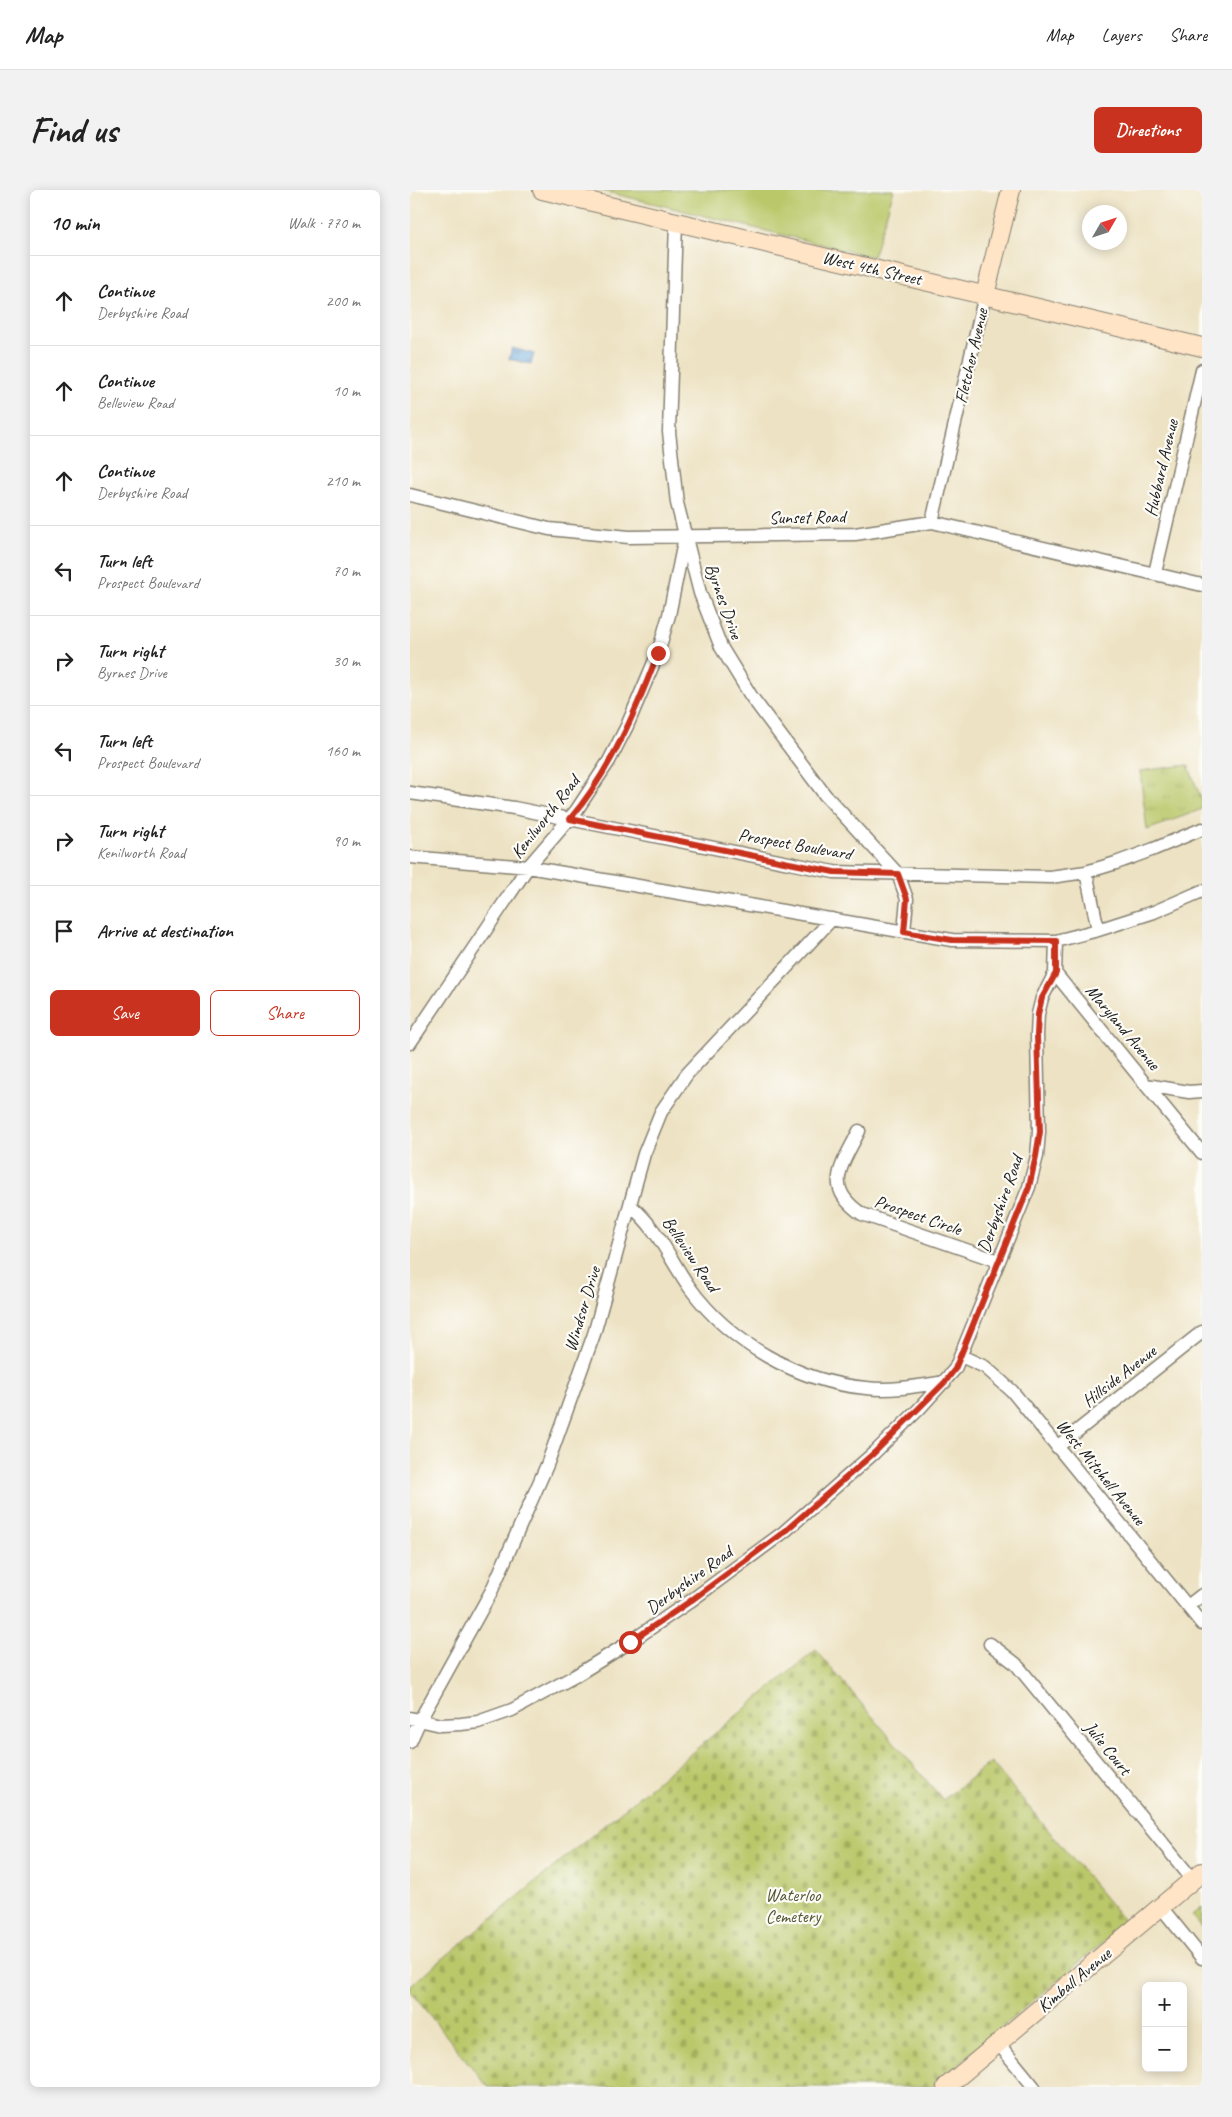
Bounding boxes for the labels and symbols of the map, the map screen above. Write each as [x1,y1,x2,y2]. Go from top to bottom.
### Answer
north arrow [1082,205,1127,250]
street label: West 4th Street [820,246,926,291]
street label: Fletcher Avenue [949,305,993,405]
street label: Hubbard Avenue [1139,416,1183,519]
street label: Sunset Road [769,505,848,529]
street label: Byrnes Drive [700,560,748,643]
route end [647,642,670,665]
street label: Kenilworth Road [506,769,586,863]
street label: Prospect Boulevard [737,823,856,865]
street label: Maryland Avenue [1081,980,1166,1075]
street label: Derbyshire Road [972,1150,1029,1255]
street label: Prospect Circle [872,1190,965,1240]
street label: Belleview Road [658,1212,726,1298]
street label: Windsor Drive [559,1263,606,1354]
street label: Hillside Avenue [1078,1340,1161,1412]
street label: West Mitchell Avenue [1052,1415,1151,1530]
street label: Derbyshire Road [642,1540,739,1619]
route start [619,1631,642,1654]
street label: Julie Court [1079,1716,1138,1781]
park label: Waterloo Cemetery [766,1884,822,1927]
street label: Kimball Avenue [1033,1942,1116,2017]

